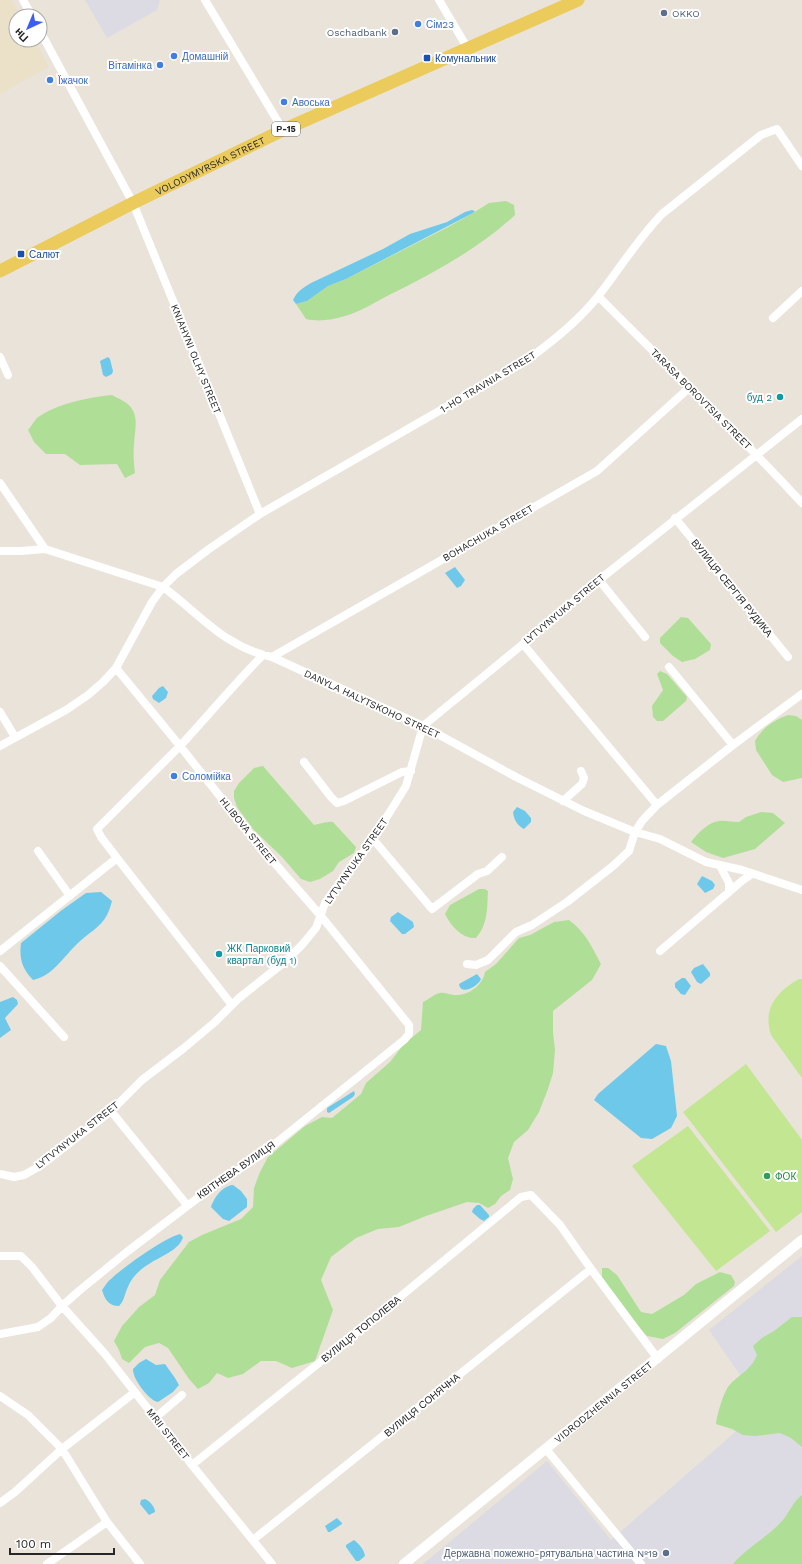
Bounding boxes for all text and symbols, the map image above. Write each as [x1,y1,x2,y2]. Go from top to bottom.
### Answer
north arrow [8,8,48,48]
marker: OKKO [659,8,669,18]
place label: OKKO [672,8,700,19]
marker: Сім23 [413,19,423,29]
place label: Сім23 [426,19,454,30]
text: Пн [12,25,31,45]
place label: Oschadbank [327,27,387,38]
marker: Oschadbank [390,27,400,37]
marker: Домашній [169,51,179,61]
place label: Домашній [182,51,228,62]
marker: Комунальник [422,53,432,63]
place label: Комунальник [435,53,497,64]
place label: Вітамінка [108,60,152,71]
marker: Вітамінка [155,60,165,70]
marker: Їжачок [45,75,55,85]
place label: Їжачок [58,75,89,86]
marker: Авоська [279,97,289,107]
place label: Авоська [292,97,330,108]
road number: Р-15 [272,122,300,136]
street label: VOLODYMYRSKA STREET [153,134,267,197]
marker: Салют [16,249,26,259]
place label: Салют [29,249,60,260]
street label: KNIAHYNI OLHY STREET [169,303,223,415]
street label: TARASA BOROVTSIA STREET [648,346,754,452]
street label: 1-HO TRAVNIA STREET [438,349,538,415]
place label: буд 2 [747,392,772,403]
marker: буд 2 [775,392,785,402]
street label: BOHACHUKA STREET [441,503,535,563]
street label: ВУЛИЦЯ СЕРГІЯ РУДИКА [689,537,775,639]
street label: LYTVYNYUKA STREET [521,572,607,646]
street label: DANYLA HALYTSKOHO STREET [302,668,442,740]
marker: Соломійка [169,771,179,781]
place label: Соломійка [182,771,231,782]
street label: HLIBOVA STREET [218,795,278,867]
street label: LYTVYNYUKA STREET [322,816,390,906]
place label: ЖК Парковий квартал (буд 1) [227,943,297,966]
marker: ЖК Парковий квартал (буд 1) [214,949,224,959]
street label: LYTVYNYUKA STREET [33,1099,121,1171]
street label: КВІТНЕВА ВУЛИЦЯ [195,1139,277,1201]
marker: ФОК [762,1171,772,1181]
place label: ФОК [775,1171,796,1182]
street label: ВУЛИЦЯ ТОПОЛЕВА [319,1293,403,1364]
street label: VIDRODZHENNIA STREET [552,1359,655,1445]
street label: ВУЛИЦЯ СОНЯЧНА [382,1371,462,1439]
street label: MRII STREET [145,1406,191,1462]
scale bar [10,1530,114,1556]
text: 100 m [16,1537,51,1551]
place label: Державна пожежно-рятувальна частина №19 [444,1548,658,1559]
marker: Державна пожежно-рятувальна частина №19 [661,1548,671,1558]

